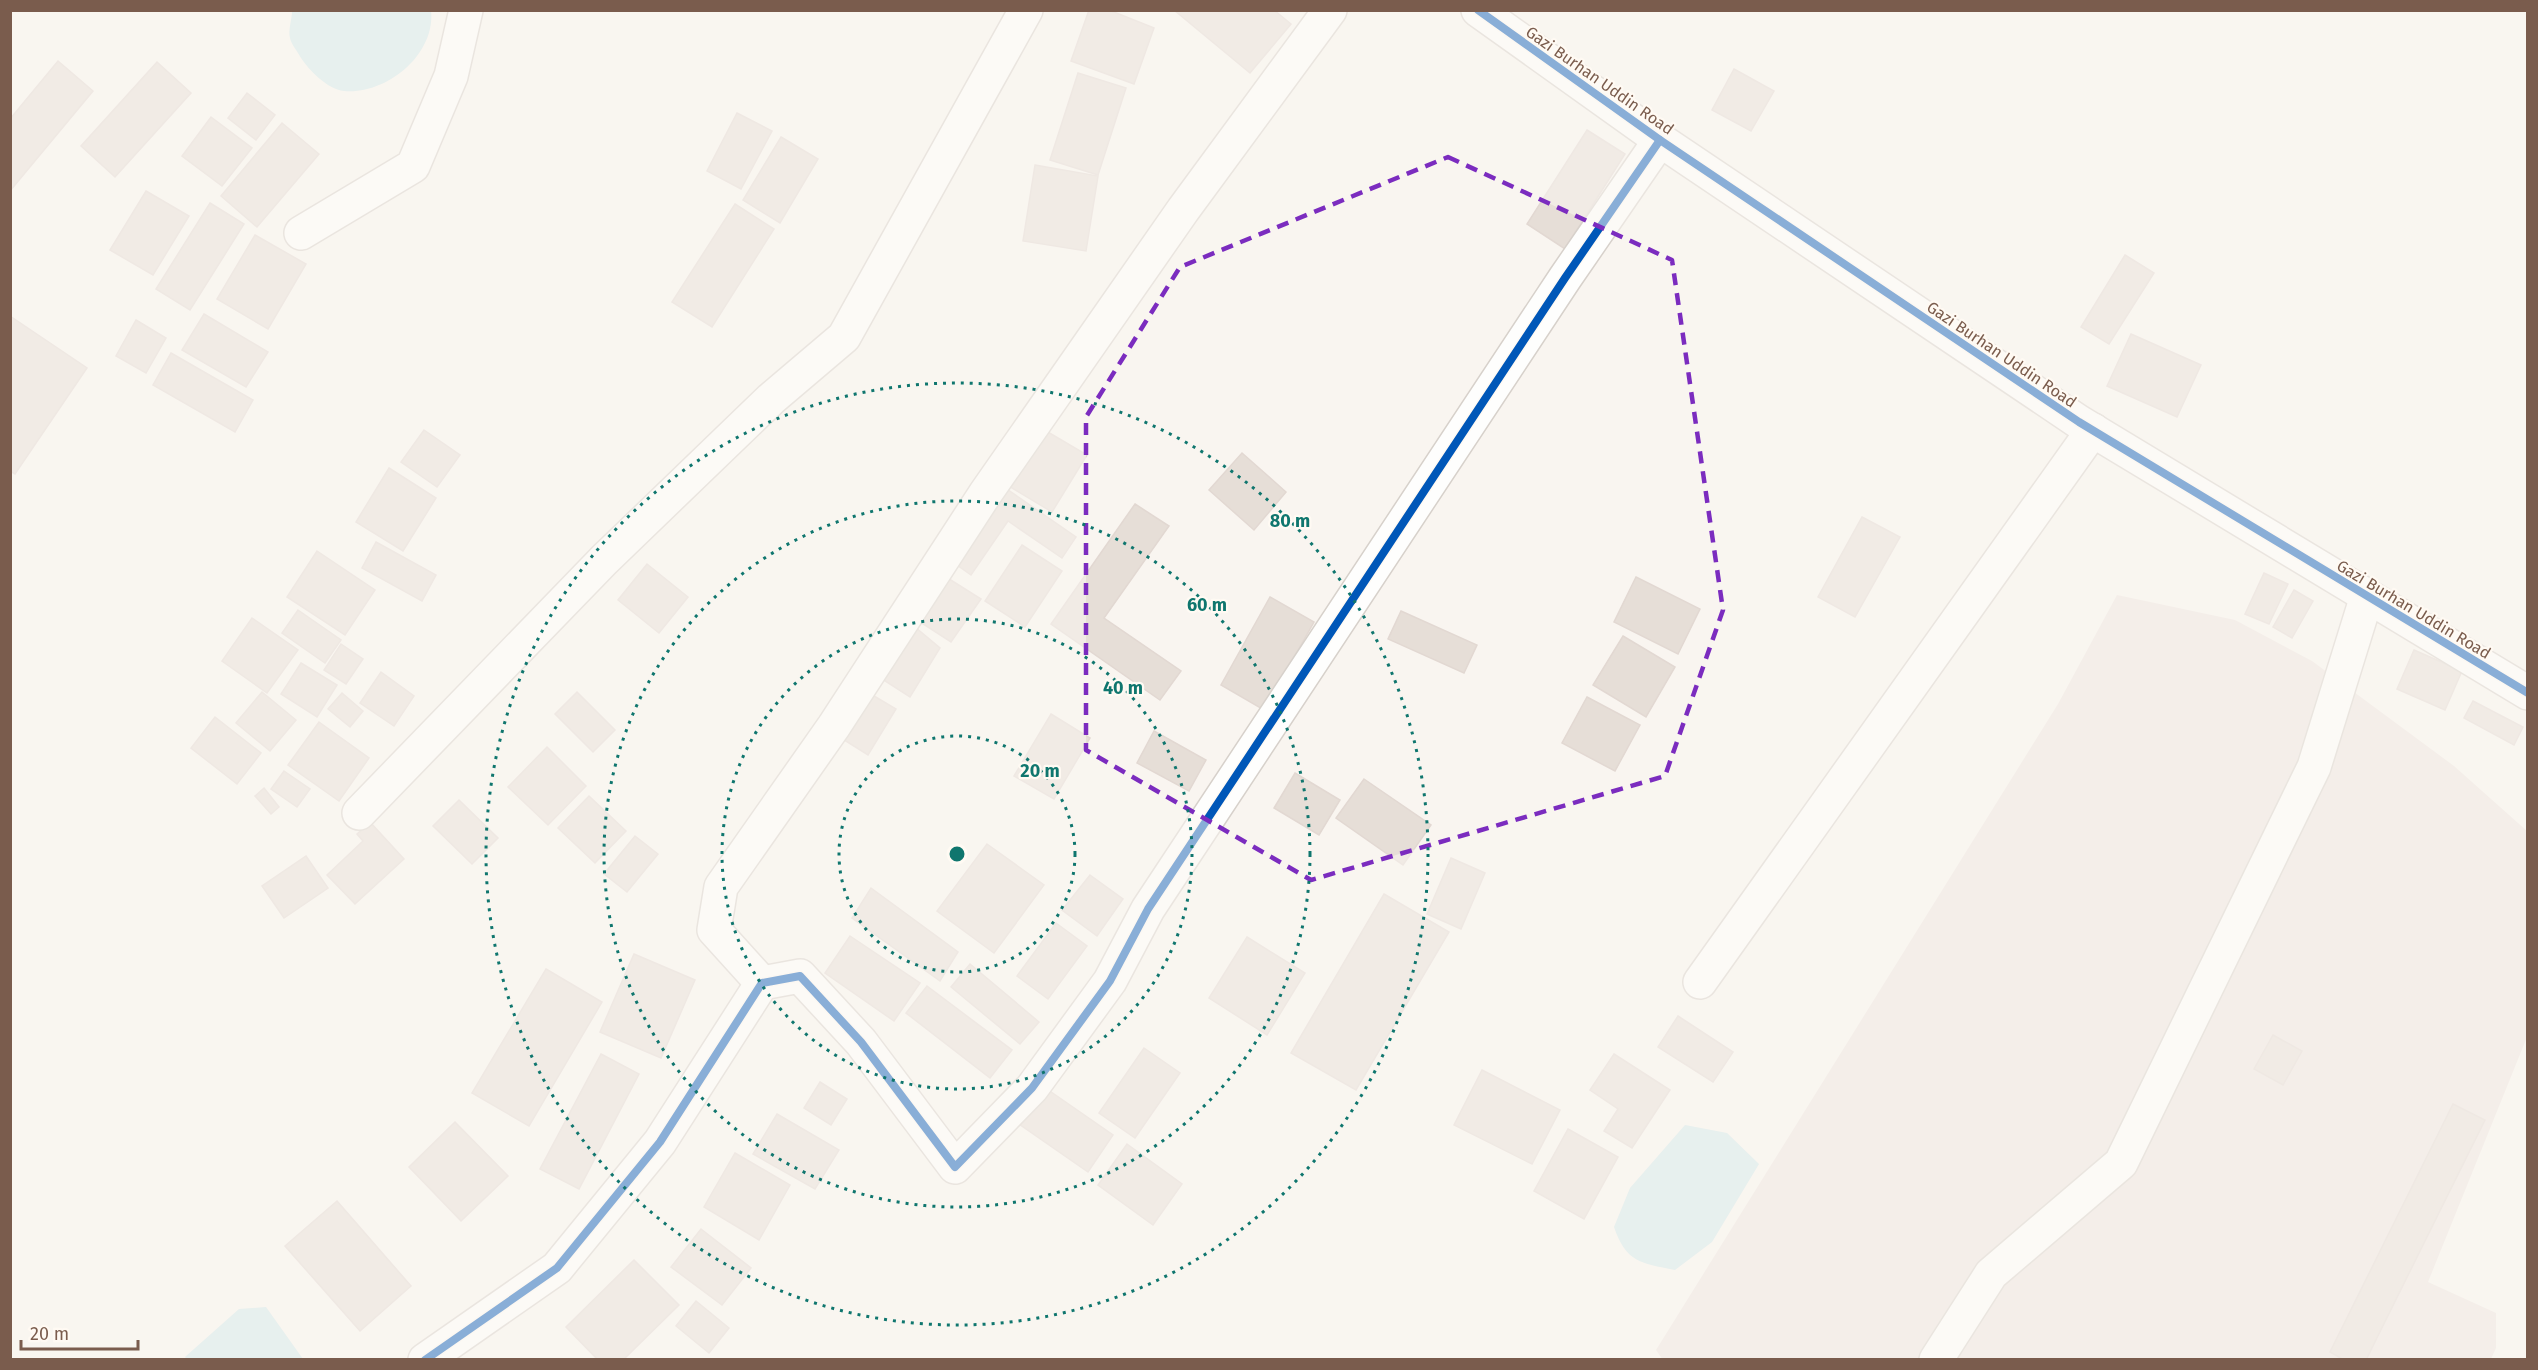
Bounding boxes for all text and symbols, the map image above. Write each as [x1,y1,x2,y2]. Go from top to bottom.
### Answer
street label: Gazi Burhan Uddin Road [1522,22,1677,139]
street label: Gazi Burhan Uddin Road [1923,297,2080,412]
text: 80 m [1270,510,1310,532]
street label: Gazi Burhan Uddin Road [2333,556,2494,663]
text: 60 m [1187,594,1227,616]
text: 40 m [1103,677,1143,699]
text: 20 m [1020,760,1060,782]
centre of rings [947,844,967,864]
scale bar [21,1313,138,1351]
text: 20 m [30,1323,69,1345]

